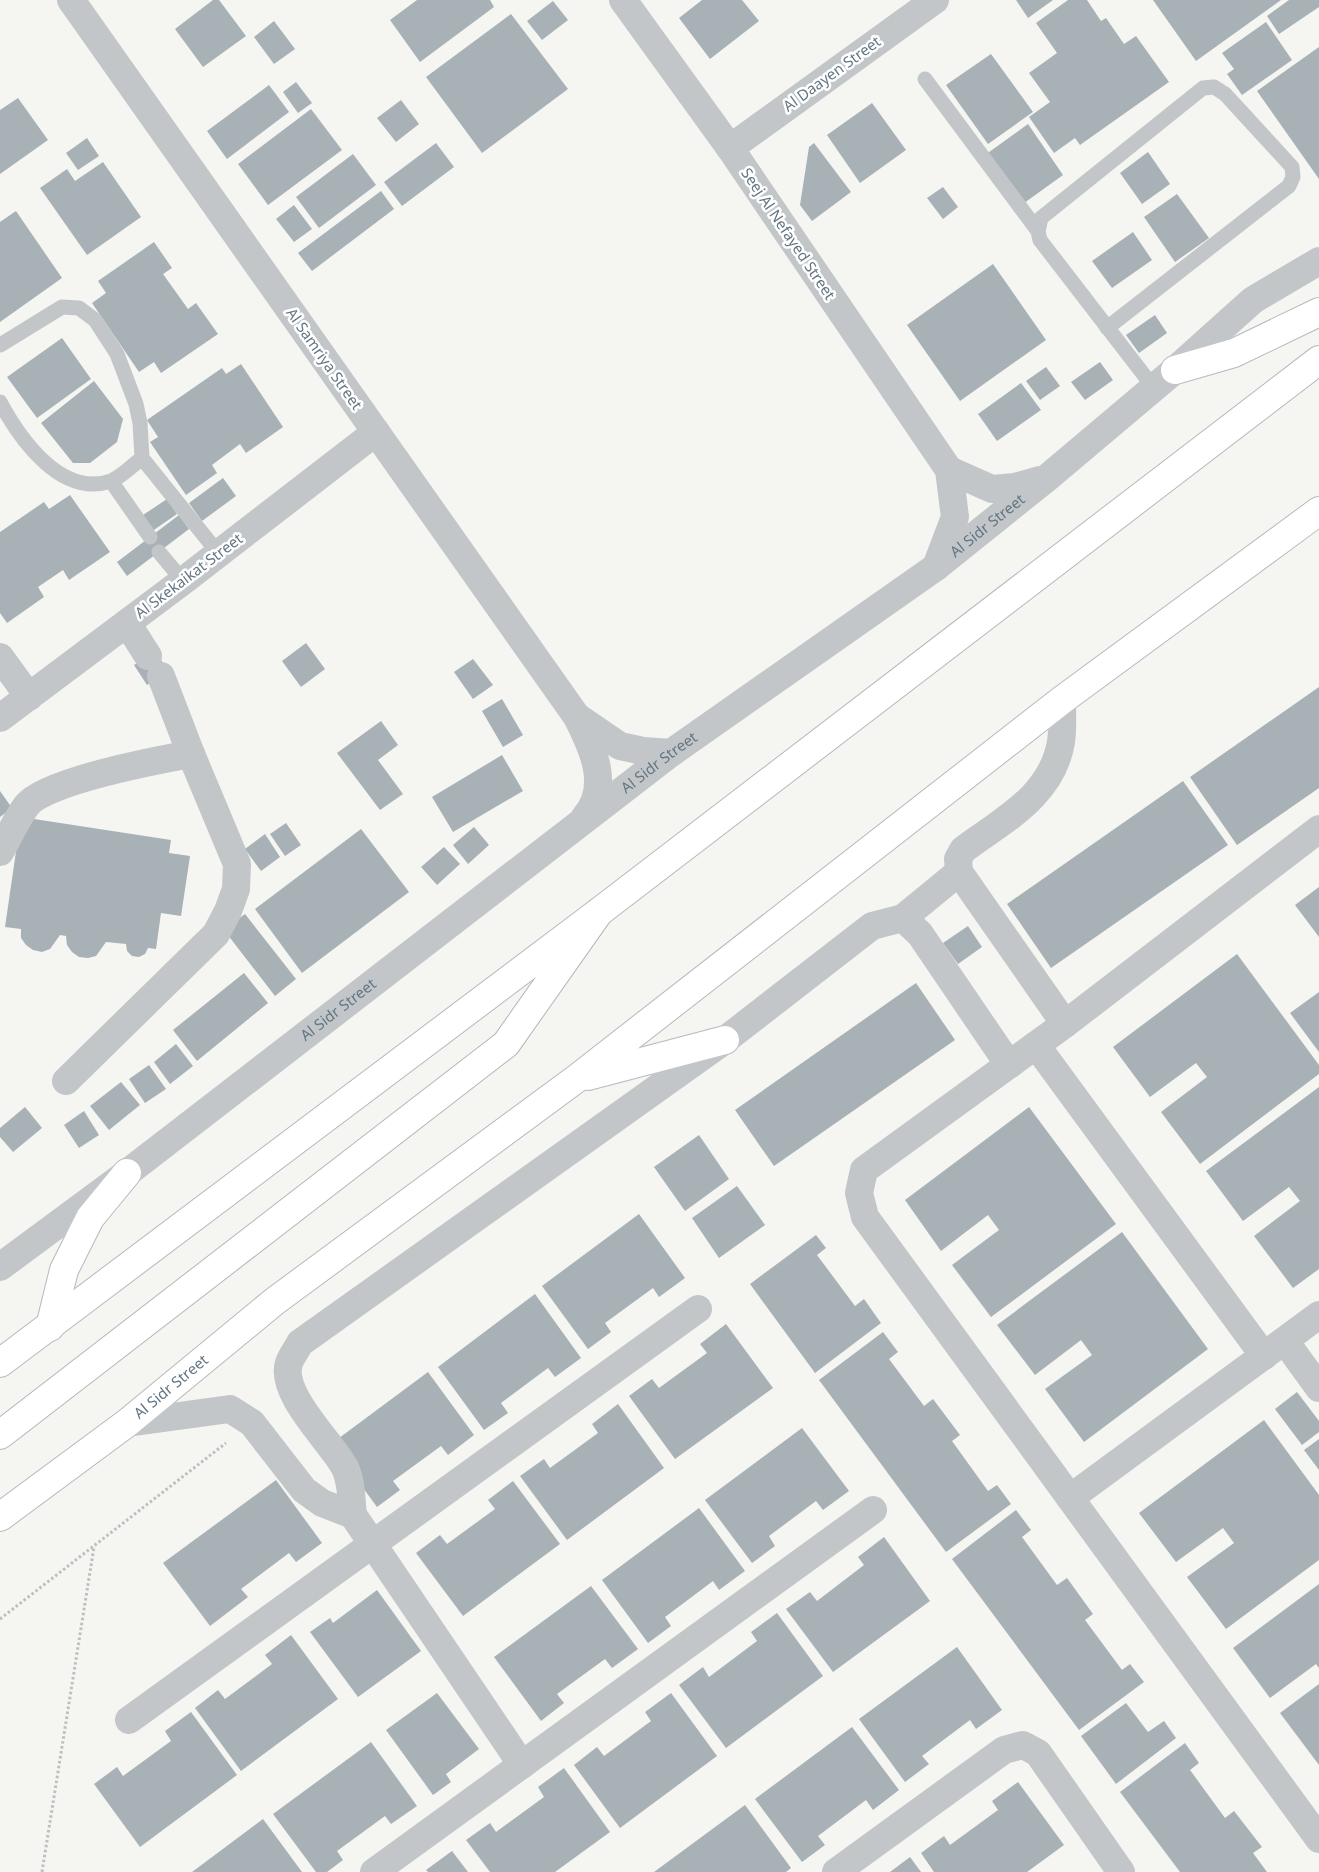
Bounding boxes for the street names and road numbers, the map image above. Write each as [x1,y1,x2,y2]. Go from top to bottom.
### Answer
street label: Al Daayen Street [778,31,885,115]
street label: Seej Al Nefayed Street [737,164,841,304]
street label: Al Samriya Street [282,304,368,414]
street label: Al Sidr Street [945,488,1029,561]
street label: Al Skekaikat Street [130,528,247,622]
street label: Al Sidr Street [616,726,701,797]
street label: Al Sidr Street [296,973,380,1045]
street label: Al Sidr Street [129,1349,212,1423]

